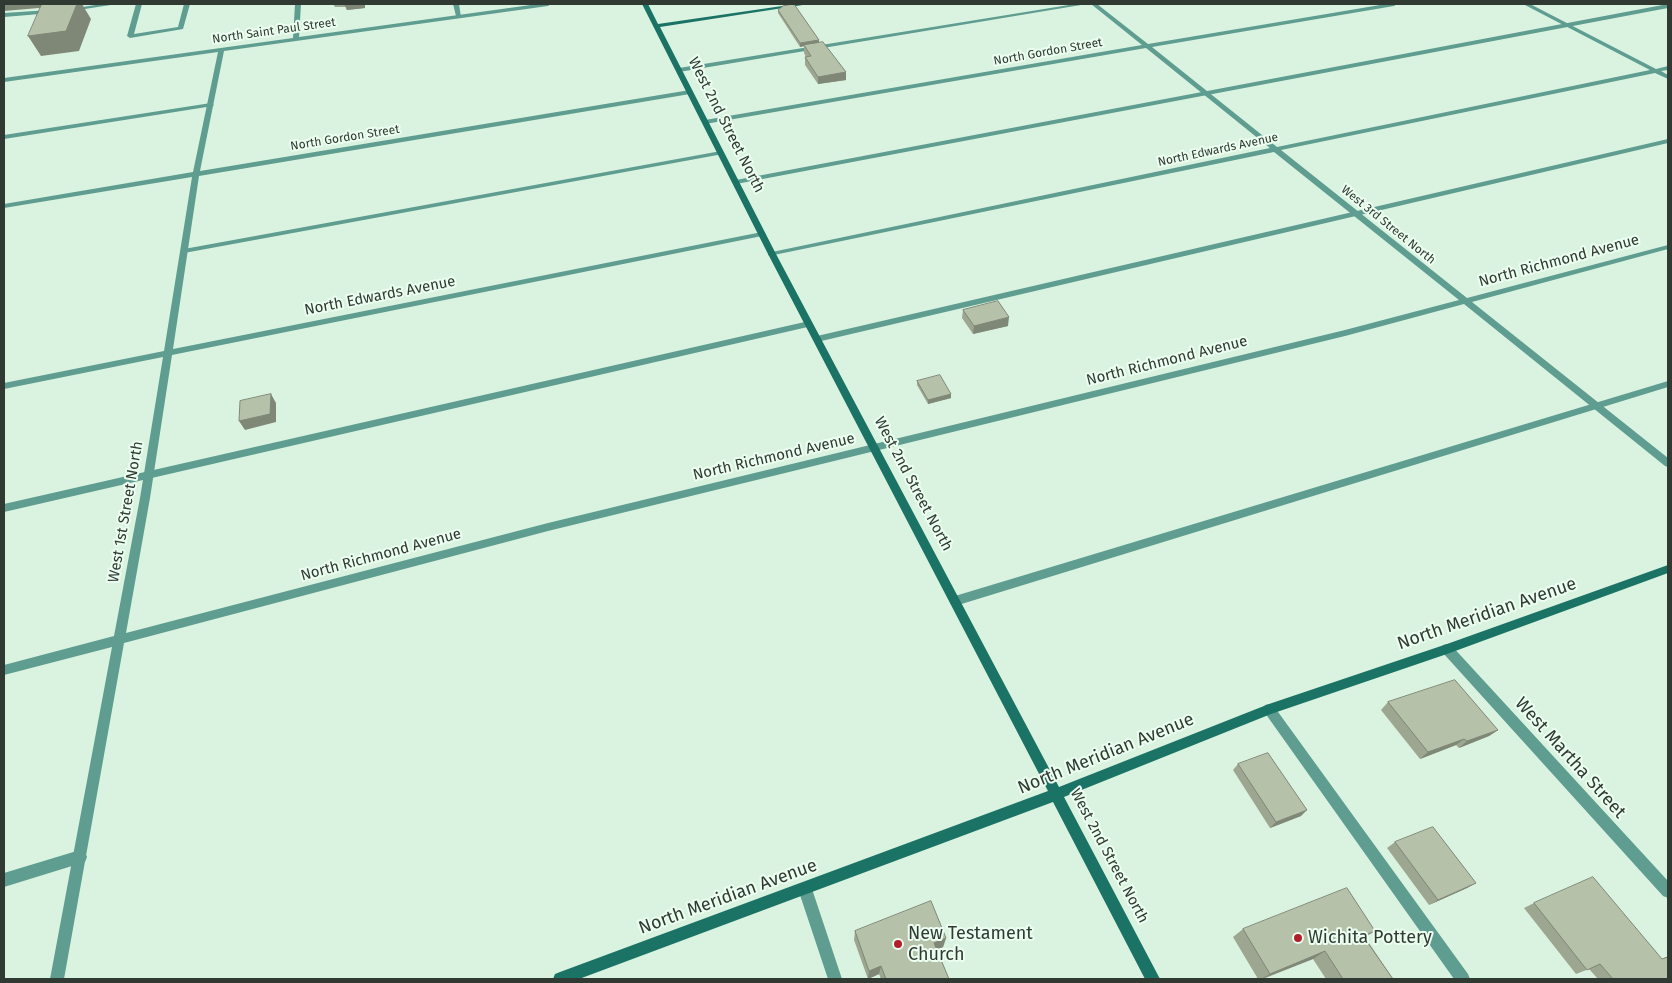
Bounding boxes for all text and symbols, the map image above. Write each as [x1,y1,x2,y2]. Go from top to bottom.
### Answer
street label: North Saint Paul Street [211,15,337,47]
street label: North Gordon Street [992,35,1104,69]
street label: West 2nd Street North [684,54,768,196]
street label: North Gordon Street [289,122,401,154]
street label: North Edwards Avenue [1156,130,1280,170]
street label: West 3rd Street North [1338,183,1438,267]
street label: North Richmond Avenue [1477,231,1641,291]
street label: North Edwards Avenue [303,273,457,319]
street label: North Richmond Avenue [1085,332,1249,390]
street label: West 2nd Street North [870,414,956,554]
street label: North Richmond Avenue [691,430,857,484]
street label: West 1st Street North [105,440,147,584]
street label: North Richmond Avenue [299,525,463,585]
street label: North Meridian Avenue [1395,573,1579,655]
street label: West Martha Street [1510,693,1630,823]
street label: North Meridian Avenue [1015,709,1197,799]
street label: West 2nd Street North [1066,786,1152,926]
street label: North Meridian Avenue [636,855,820,939]
place label: New Testament Church [908,923,1033,966]
place label: Wichita Pottery [1308,927,1432,949]
marker: Wichita Pottery [1292,932,1304,944]
marker: New Testament Church [892,938,904,950]

